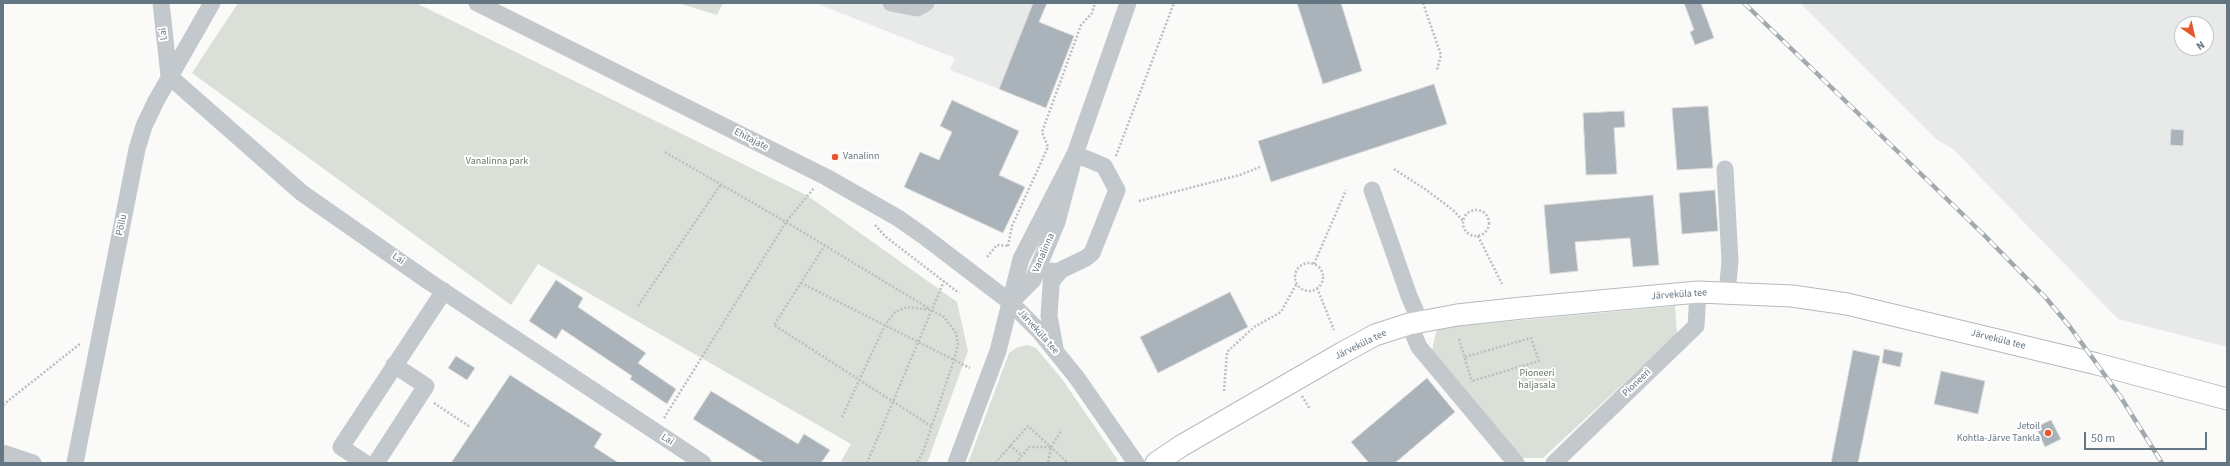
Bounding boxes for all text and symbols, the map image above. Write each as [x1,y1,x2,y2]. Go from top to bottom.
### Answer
north arrow [2174,16,2214,56]
street label: Lai [157,27,171,41]
text: N [2193,37,2208,54]
street label: Ehitajate [732,126,770,154]
place label: Vanalinn [843,151,879,163]
marker: Vanalinn [830,152,840,162]
park label: Vanalinna park [466,156,528,168]
street label: Põllu [114,213,130,237]
street label: Vanalinna [1030,232,1058,274]
street label: Lai [389,251,407,267]
street label: Järveküla tee [1651,287,1707,303]
street label: Järveküla tee [1015,307,1061,357]
street label: Järveküla tee [1333,327,1389,363]
street label: Järveküla tee [1969,327,2027,353]
street label: Pioneeri [1620,367,1654,399]
park label: Pioneeri haljasala [1518,368,1556,392]
place label: Jetoil Kohtla-Järve Tankla [1957,421,2040,444]
scale bar [2086,424,2209,450]
marker: Jetoil Kohtla-Järve Tankla [2043,428,2053,438]
text: 50 m [2091,430,2115,447]
street label: Lai [659,432,675,448]

